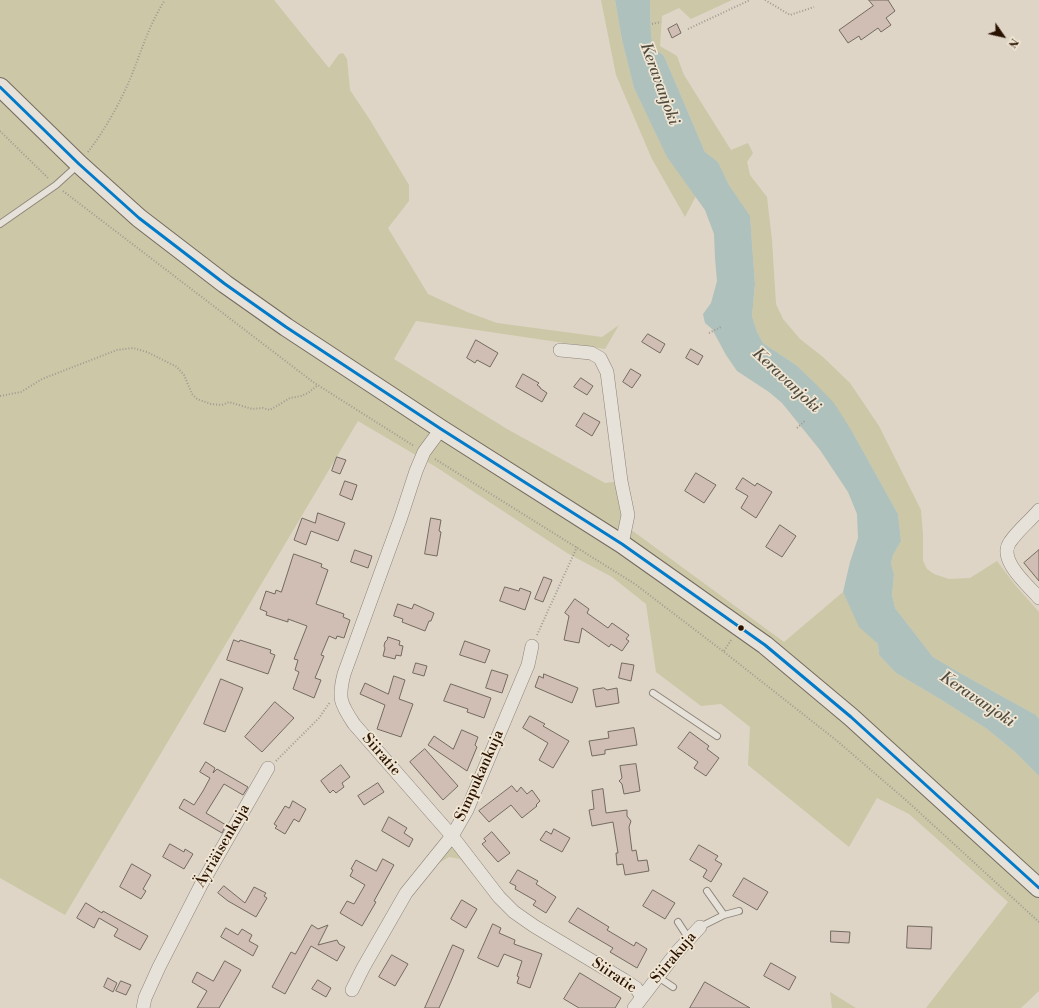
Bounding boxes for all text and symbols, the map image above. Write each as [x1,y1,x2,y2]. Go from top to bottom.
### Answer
north arrow [983,16,1023,56]
text: N [1005,35,1021,50]
water label: Keravanjoki [635,40,683,128]
water label: Keravanjoki [748,345,824,417]
unlabelled marker [736,623,746,633]
water label: Keravanjoki [936,668,1018,732]
street label: Simpukankuja [452,728,508,824]
street label: Siiratie [358,730,404,780]
street label: Äyriäisenkuja [192,801,254,891]
street label: Siirakuja [647,929,701,987]
street label: Siiratie [588,954,640,998]

